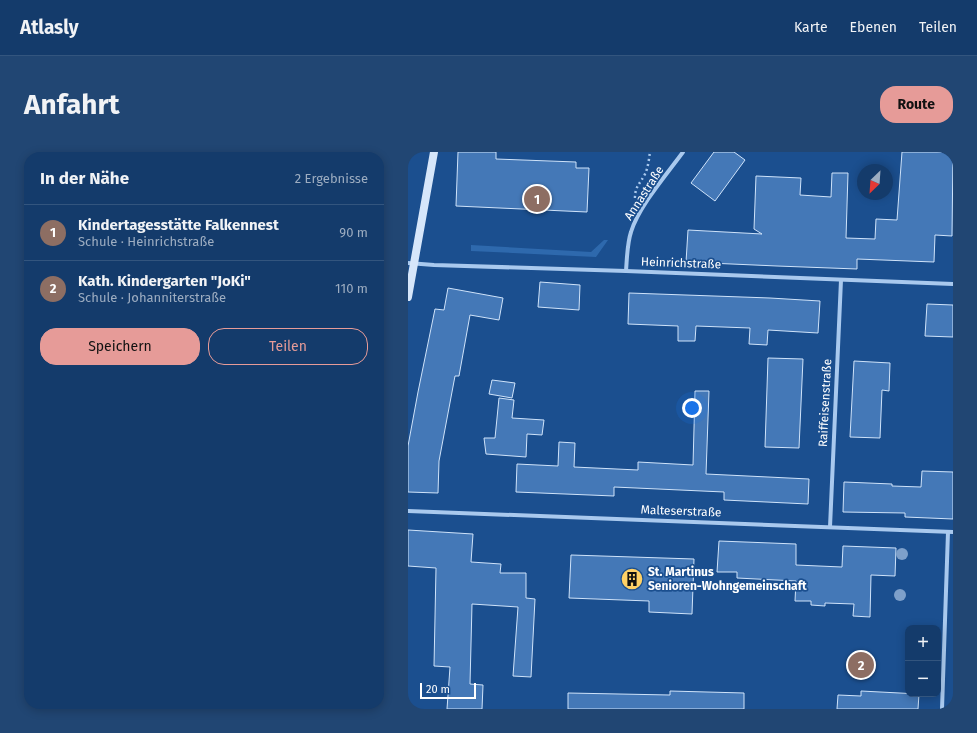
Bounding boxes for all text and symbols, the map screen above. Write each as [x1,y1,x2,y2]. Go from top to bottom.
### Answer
text: Atlasly [20,16,79,39]
text: Karte [794,19,828,36]
text: Ebenen [850,19,897,36]
text: Teilen [919,19,957,36]
button: Route [880,86,953,123]
text: Anfahrt [24,88,120,121]
street label: Annastraße [621,163,667,223]
north arrow [857,164,893,200]
text: In der Nähe [40,168,129,189]
text: 2 Ergebnisse [295,171,368,186]
pin: 1 [524,184,550,214]
text: Kindertagesstätte Falkennest [78,216,279,234]
text: 1 [50,225,56,240]
text: 90 m [339,225,368,240]
text: Schule · Heinrichstraße [78,234,214,249]
street label: Heinrichstraße [641,255,721,271]
text: Kath. Kindergarten "JoKi" [78,272,251,290]
text: 2 [50,281,56,296]
text: 110 m [335,281,368,296]
text: Schule · Johanniterstraße [78,290,226,305]
button: Speichern [40,328,200,365]
button: Teilen [208,328,368,365]
street label: Raiffeisenstraße [816,358,834,448]
your location [682,398,702,418]
street label: Malteserstraße [640,503,722,519]
place label: St. Martinus Senioren-Wohngemeinschaft [648,565,807,593]
building icon: St. Martinus Senioren-Wohngemeinschaft [619,566,645,592]
map controls [905,625,941,697]
button: + [905,625,941,661]
pin: 2 [848,650,874,680]
button: − [905,661,941,697]
scale bar [420,681,476,700]
text: 20 m [426,683,450,696]

